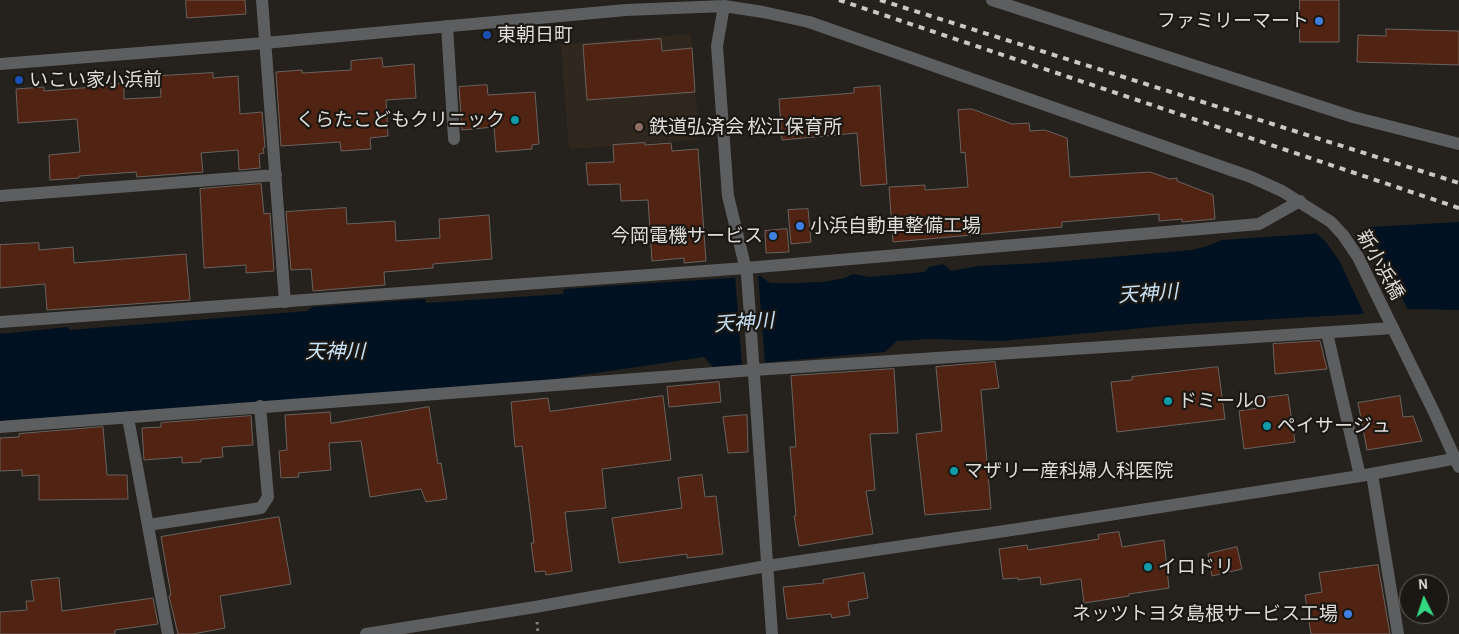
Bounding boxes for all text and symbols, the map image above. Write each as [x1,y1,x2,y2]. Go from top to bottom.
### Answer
place label: ファミリーマート [1157,10,1309,32]
marker: ファミリーマート [1313,15,1325,27]
place label: 東朝日町 [497,24,573,46]
marker: 東朝日町 [481,29,493,41]
place label: いこい家小浜前 [29,69,162,91]
marker: いこい家小浜前 [13,74,25,86]
place label: くらたこどもクリニック [296,109,505,131]
marker: くらたこどもクリニック [509,114,521,126]
place label: 鉄道弘済会 松江保育所 [649,116,842,138]
marker: 鉄道弘済会 松江保育所 [633,121,645,133]
place label: 小浜自動車整備工場 [810,215,981,237]
marker: 小浜自動車整備工場 [794,220,806,232]
place label: 今岡電機サービス [611,225,763,247]
street label: 新小浜橋 [1352,226,1408,304]
marker: 今岡電機サービス [767,230,779,242]
water label: 天神川 [1117,280,1179,308]
water label: 天神川 [713,309,775,337]
water label: 天神川 [305,340,365,364]
place label: ドミールO [1178,390,1266,412]
marker: ドミールO [1162,395,1174,407]
place label: ペイサージュ [1277,415,1391,437]
marker: ペイサージュ [1261,420,1273,432]
place label: マザリー産科婦人科医院 [964,460,1173,482]
marker: マザリー産科婦人科医院 [948,465,960,477]
place label: イロドリ [1158,556,1234,578]
marker: イロドリ [1142,561,1154,573]
north arrow [1399,574,1449,624]
text: N [1418,578,1428,592]
place label: ネッツトヨタ島根サービス工場 [1072,603,1338,625]
marker: ネッツトヨタ島根サービス工場 [1342,608,1354,620]

